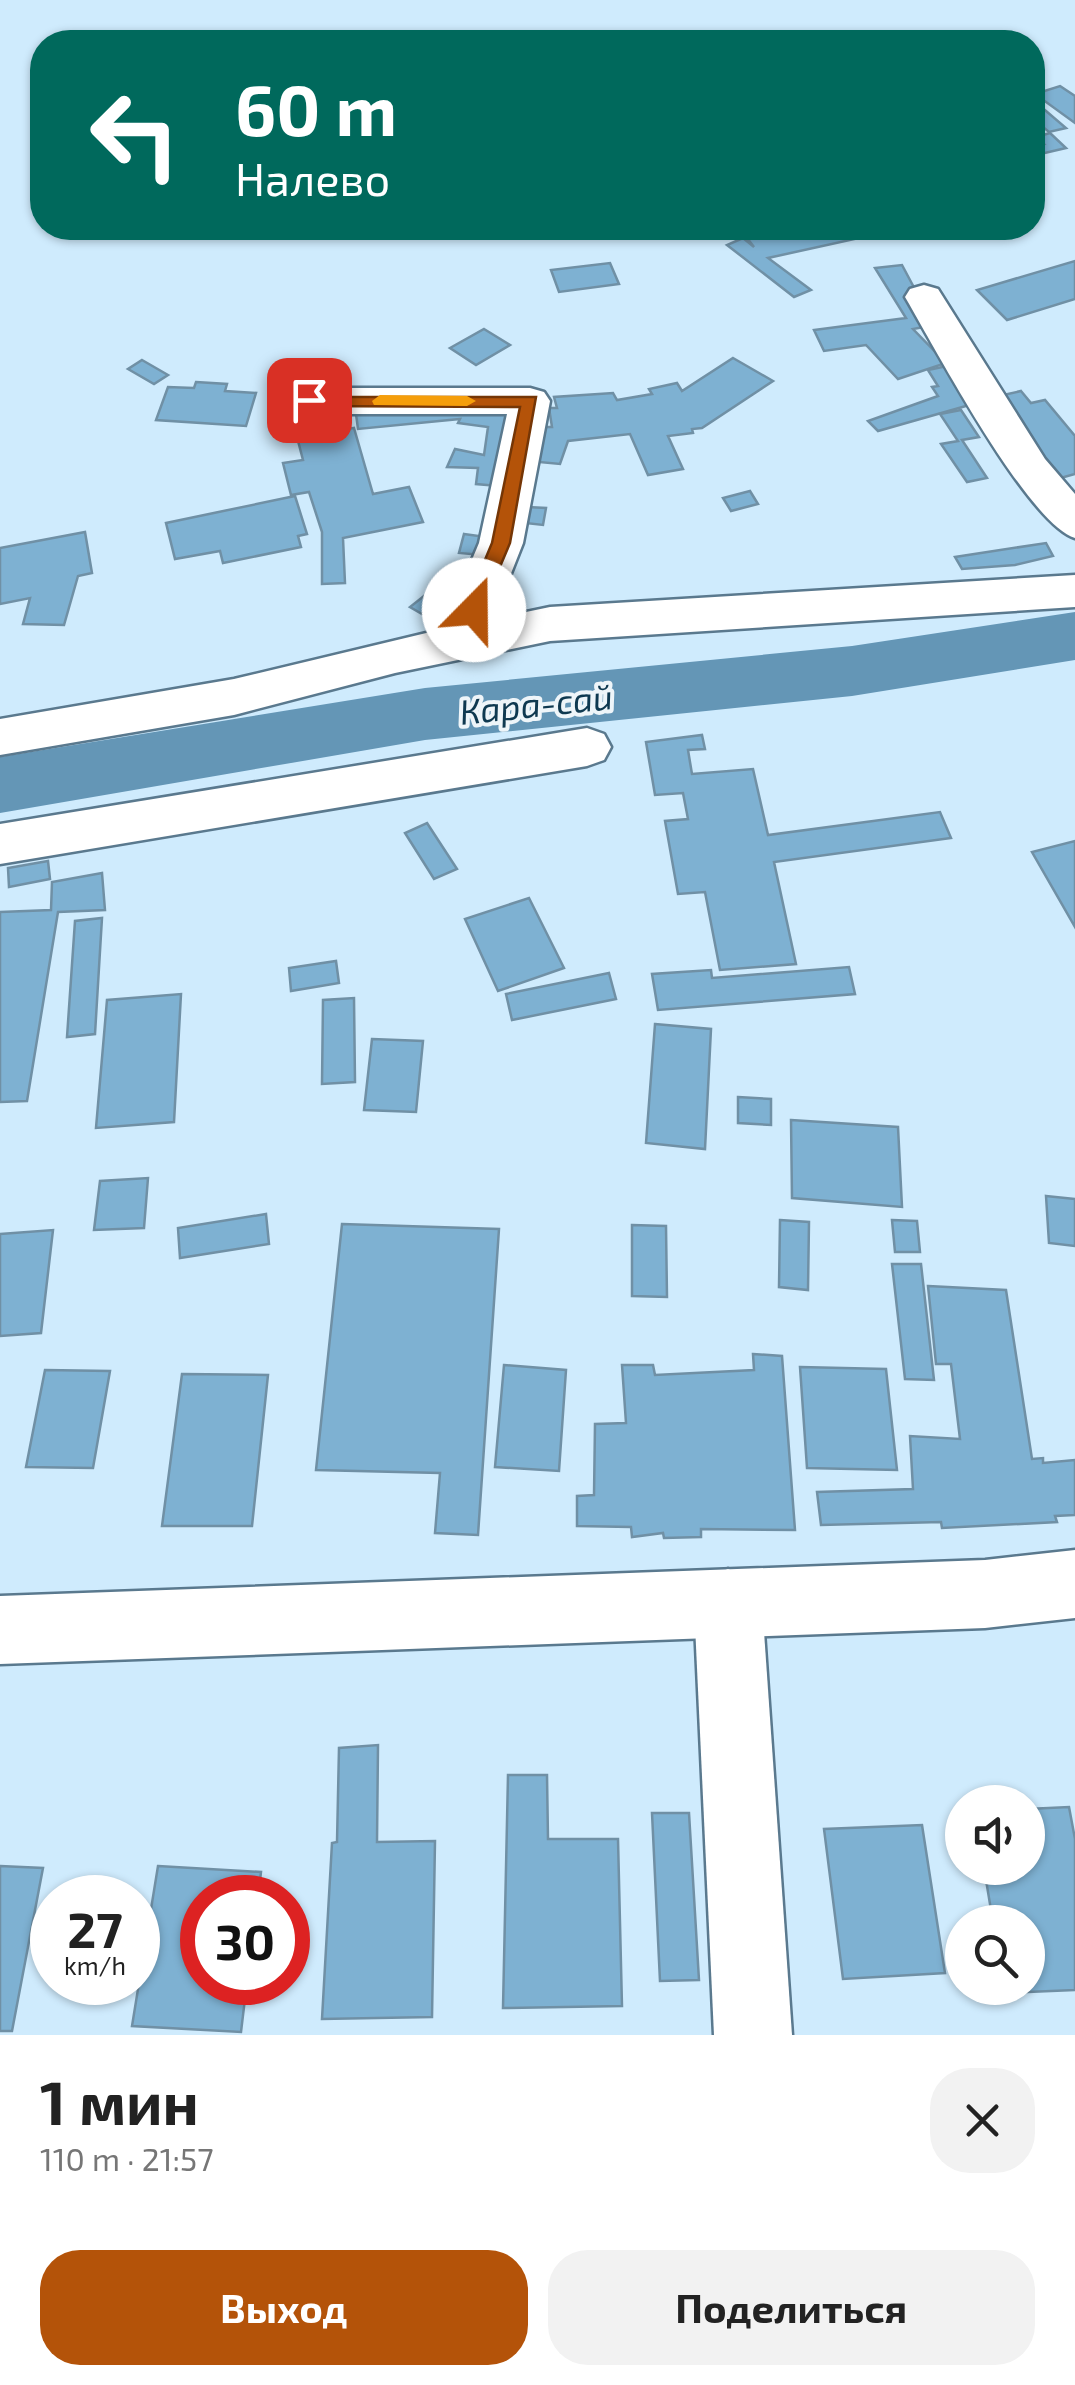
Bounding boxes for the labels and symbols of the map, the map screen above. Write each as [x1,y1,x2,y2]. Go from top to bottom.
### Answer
pin [267,358,352,443]
position arrow [422,558,526,662]
water label: Кара-сай [457,674,615,732]
speed limit sign: 30 [180,1875,310,2005]

